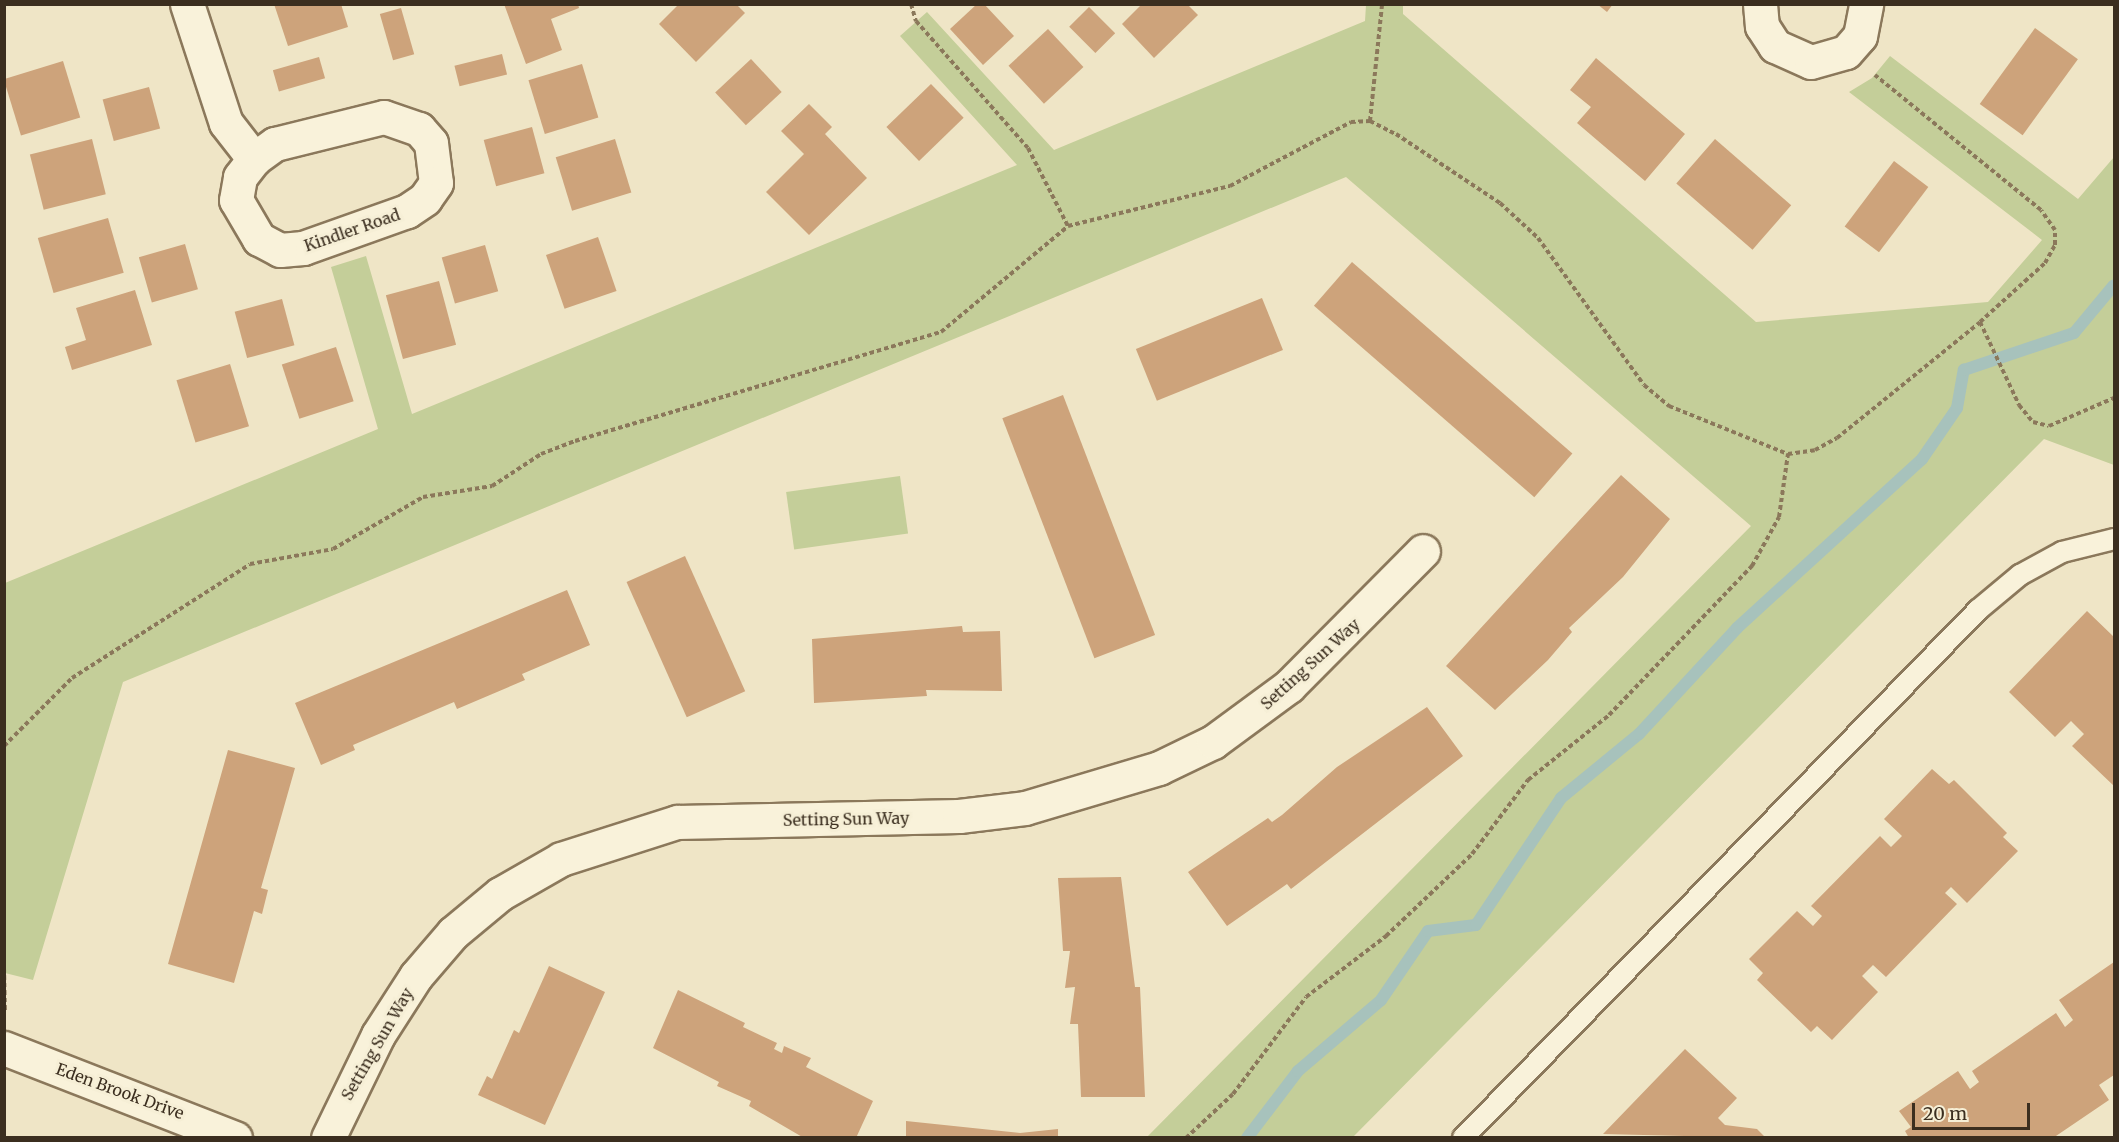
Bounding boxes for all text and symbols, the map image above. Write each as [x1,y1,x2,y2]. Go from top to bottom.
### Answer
street label: Kindler Road [302,205,402,255]
street label: Setting Sun Way [1257,615,1363,713]
street label: Setting Sun Way [783,808,909,830]
street label: Setting Sun Way [337,984,417,1104]
street label: Eden Brook Drive [53,1059,187,1123]
scale bar [1915,1091,2034,1129]
text: 20 m [1923,1102,1967,1125]

